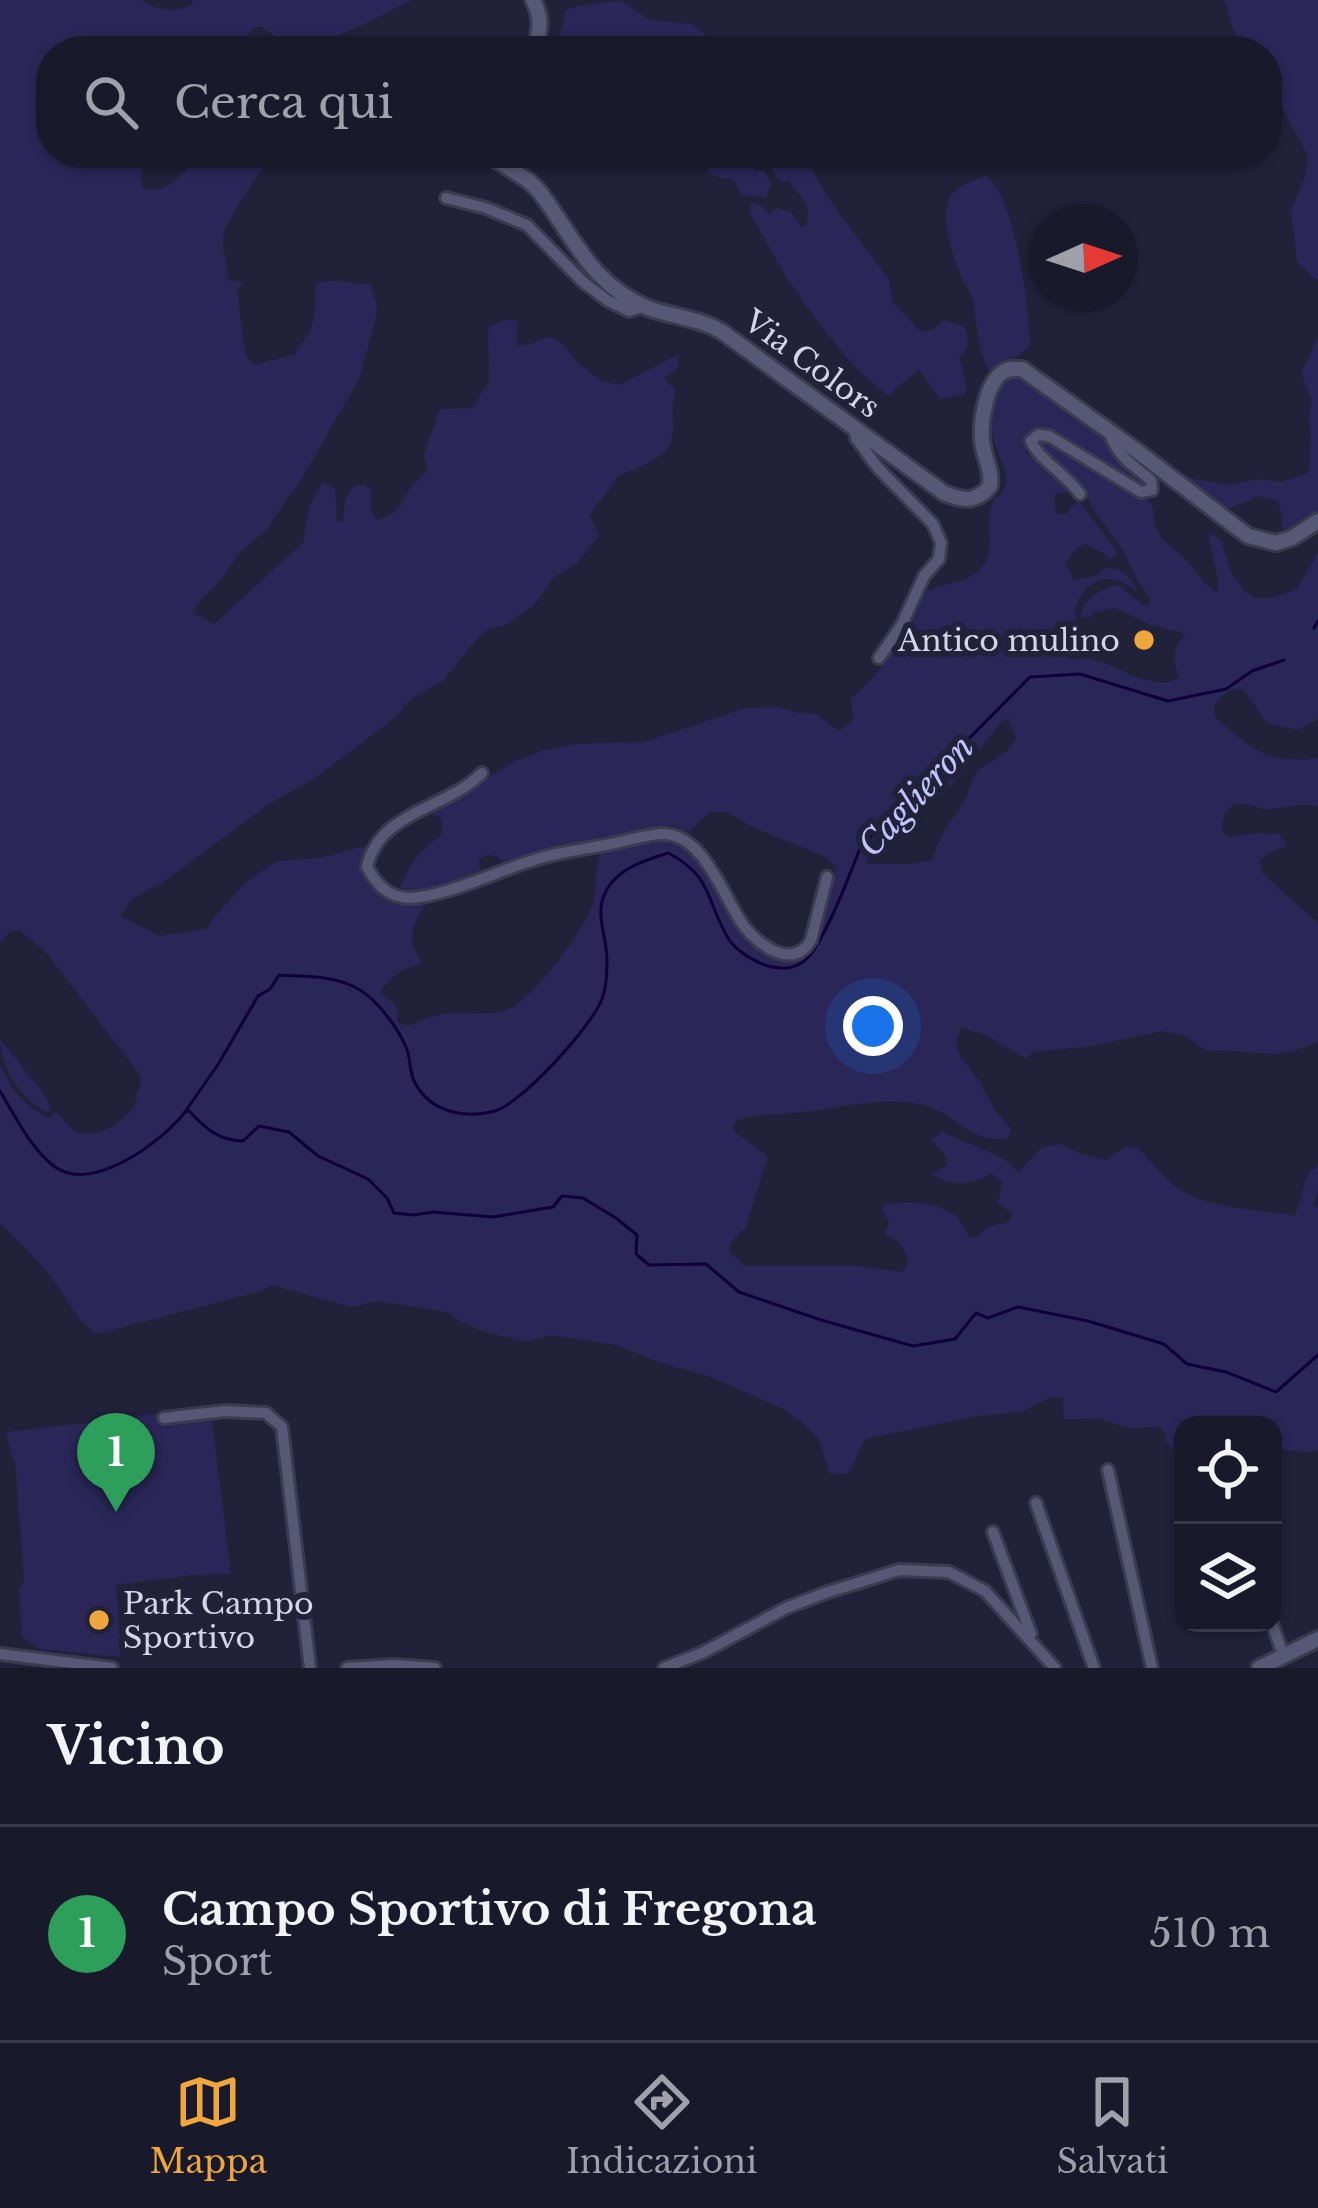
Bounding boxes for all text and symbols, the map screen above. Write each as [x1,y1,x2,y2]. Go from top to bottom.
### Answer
search box [36,36,1282,168]
icon: search [78,69,144,135]
text: Cerca qui [174,74,393,130]
north arrow [1030,204,1138,312]
street label: Via Colors [736,302,887,426]
place label: Antico mulino [897,622,1120,659]
marker: Antico mulino [1131,627,1157,653]
water label: Caglieron [850,727,982,865]
your location [843,996,903,1056]
pin: 1 [77,1413,155,1512]
map controls [1174,1416,1282,1632]
button: locate [1174,1416,1282,1524]
button: layers [1174,1524,1282,1632]
place label: Park Campo Sportivo [123,1585,314,1656]
marker: Park Campo Sportivo [86,1607,112,1633]
text: Vicino [48,1715,225,1778]
text: Campo Sportivo di Fregona [162,1881,817,1937]
text: 1 [78,1909,96,1958]
text: 510 m [1150,1909,1270,1958]
text: Sport [162,1937,272,1986]
tab: Mappa [150,2069,267,2182]
tab: Indicazioni [566,2069,757,2182]
tab: Salvati [1056,2069,1168,2182]

